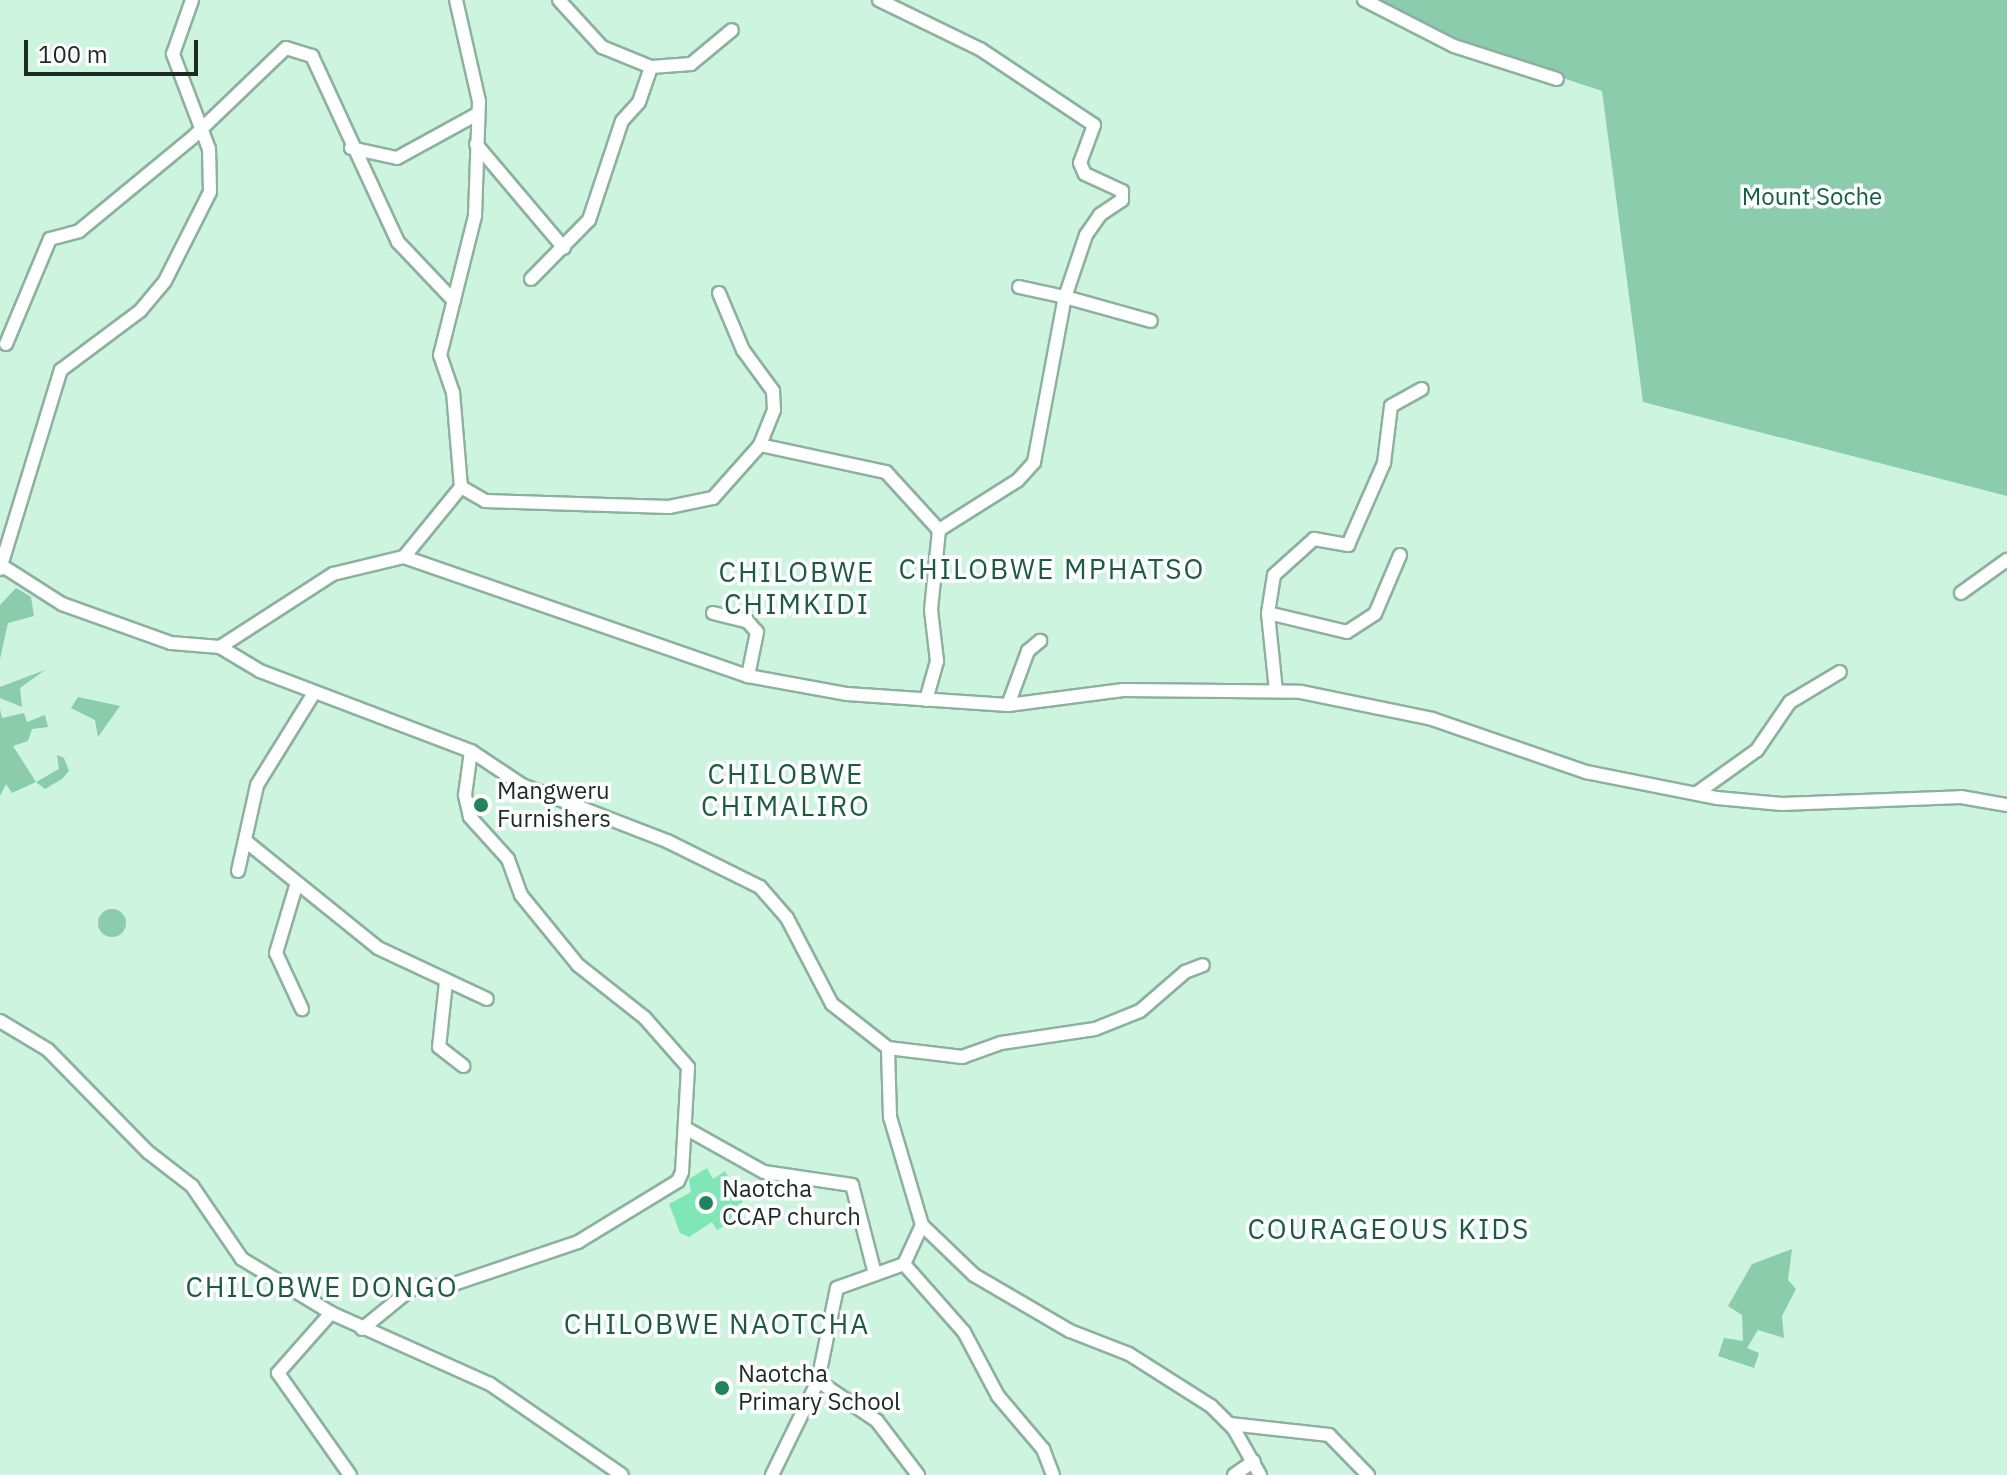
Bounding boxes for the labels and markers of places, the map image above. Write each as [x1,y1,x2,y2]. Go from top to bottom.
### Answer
place label: Mangweru Furnishers [497,777,611,833]
marker: Mangweru Furnishers [472,796,490,814]
place label: Naotcha CCAP church [722,1175,861,1231]
marker: Naotcha CCAP church [697,1194,715,1212]
place label: Naotcha Primary School [738,1360,901,1416]
marker: Naotcha Primary School [713,1379,731,1397]

